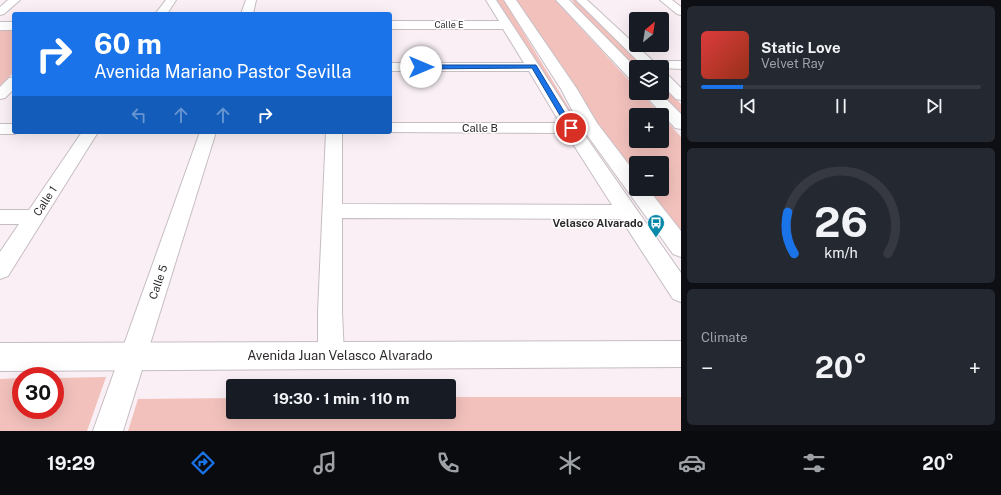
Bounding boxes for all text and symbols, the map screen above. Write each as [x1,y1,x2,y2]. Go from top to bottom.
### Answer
north arrow [629,12,669,52]
map controls [629,12,669,196]
street label: Calle E [434,19,464,30]
text: 60 m [94,27,162,60]
icon: right [28,28,80,80]
text: Static Love [761,39,841,56]
position arrow [400,46,442,88]
text: Velvet Ray [761,56,825,71]
button: layers [629,60,669,100]
text: Avenida Mariano Pastor Sevilla [94,61,351,82]
icon: previous [737,95,759,117]
icon: pause [830,95,852,117]
icon: next [923,95,945,117]
icon: left [128,104,150,126]
icon: ahead [170,104,192,126]
icon: ahead [212,104,234,126]
icon: right [254,104,276,126]
button: + [629,108,669,148]
pin [554,111,588,145]
icon: arrive [560,117,582,139]
street label: Calle B [462,122,498,134]
button: − [629,156,669,196]
street label: Calle 1 [31,184,59,218]
text: 26 [814,196,868,245]
bus stop icon: Velasco Alvarado [646,213,666,238]
place label: Velasco Alvarado [552,217,643,229]
text: km/h [824,243,858,260]
street label: Calle 5 [147,263,169,301]
text: Climate [701,330,748,345]
street label: Avenida Juan Velasco Alvarado [247,348,433,363]
text: 20° [815,349,867,385]
text: − [701,355,713,381]
text: + [969,355,981,381]
speed limit sign: 30 [12,367,64,419]
text: 19:30 · 1 min · 110 m [273,390,409,407]
icon: directions [189,449,217,477]
icon: music [311,449,339,477]
icon: phone [434,449,462,477]
icon: climate [556,449,584,477]
icon: car [678,449,706,477]
icon: filters [800,449,828,477]
text: 19:29 [47,453,95,474]
text: 20° [922,453,954,474]

